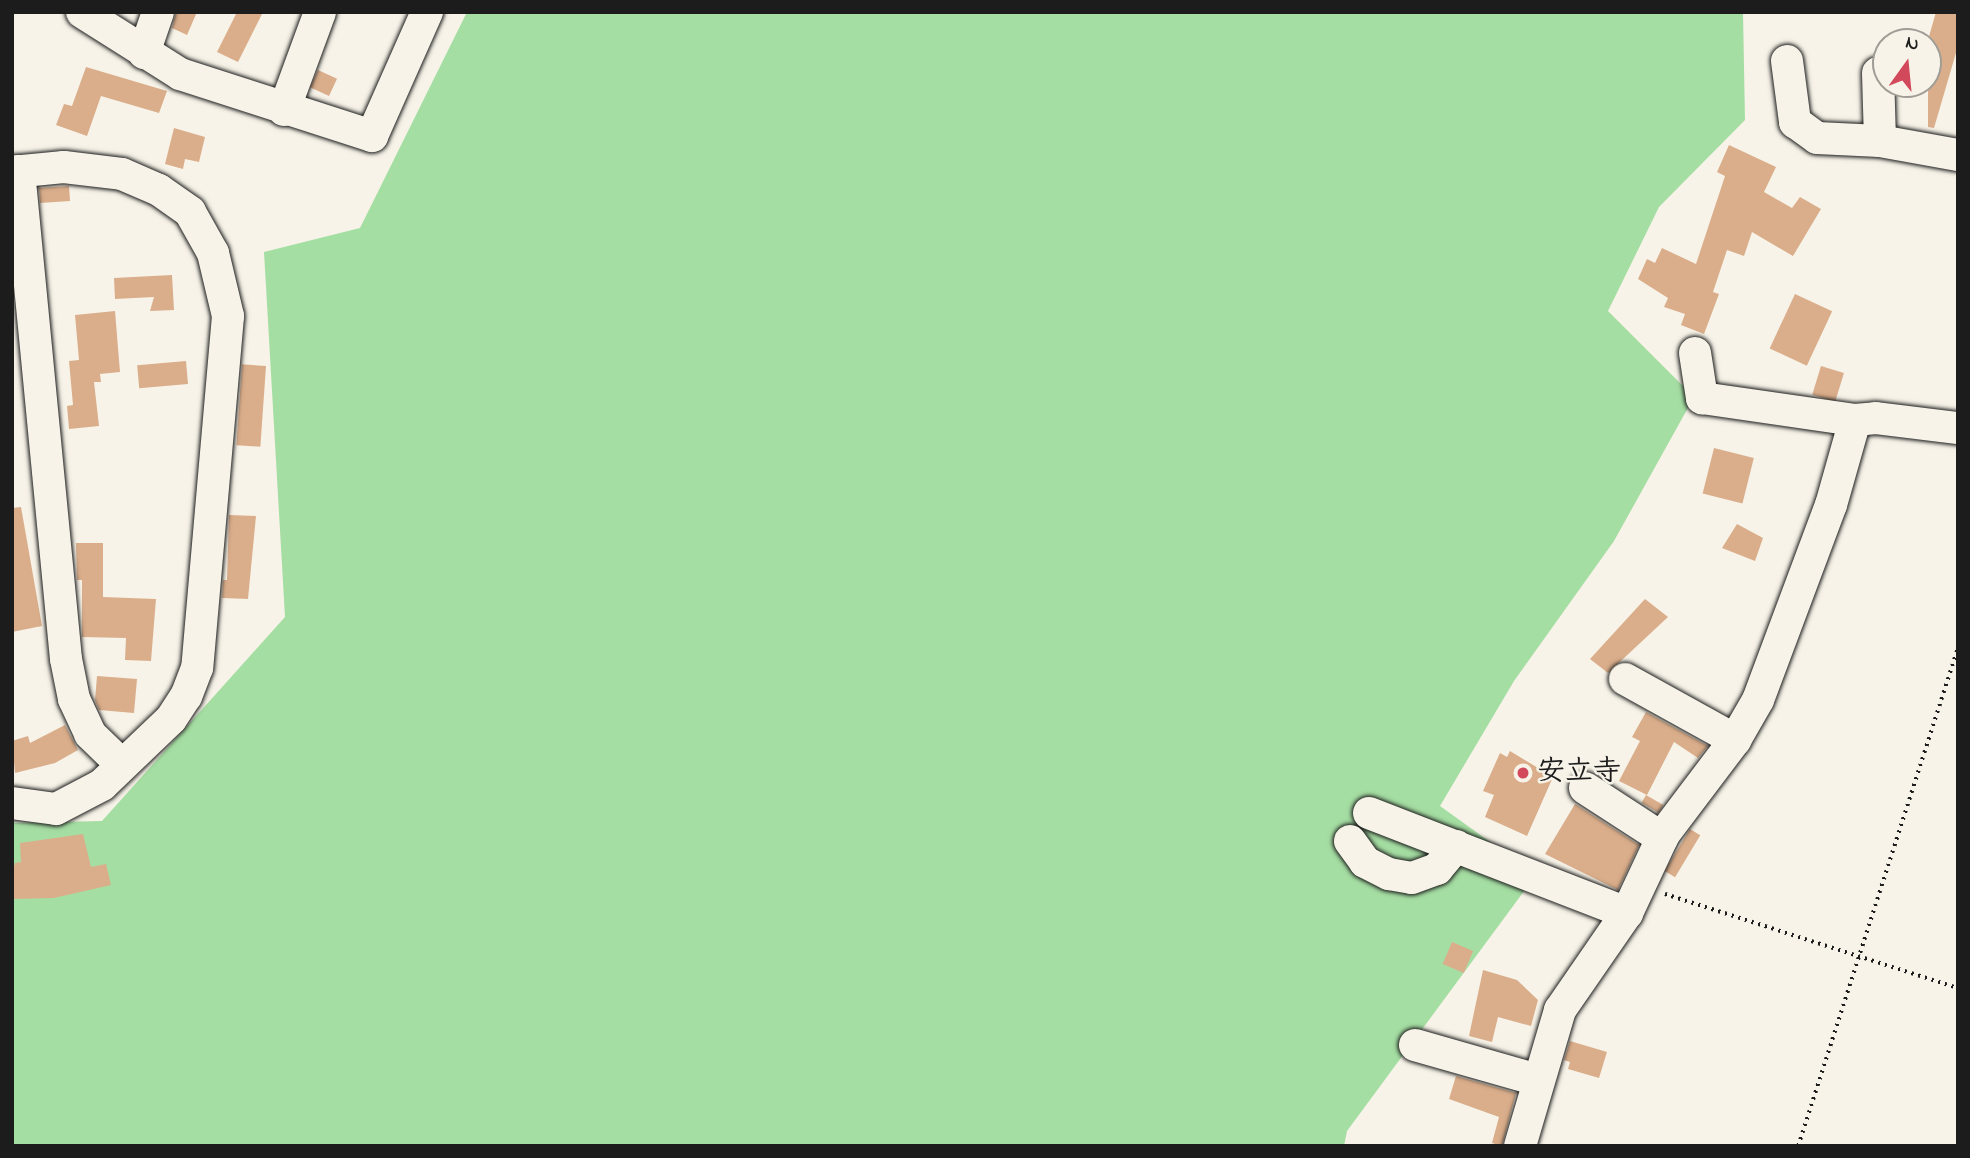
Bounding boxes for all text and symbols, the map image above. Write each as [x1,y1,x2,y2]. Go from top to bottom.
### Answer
north arrow [1872,28,1942,98]
text: N [1902,29,1922,59]
place label: 安立寺 [1537,756,1621,790]
marker: 安立寺 [1515,765,1531,781]

